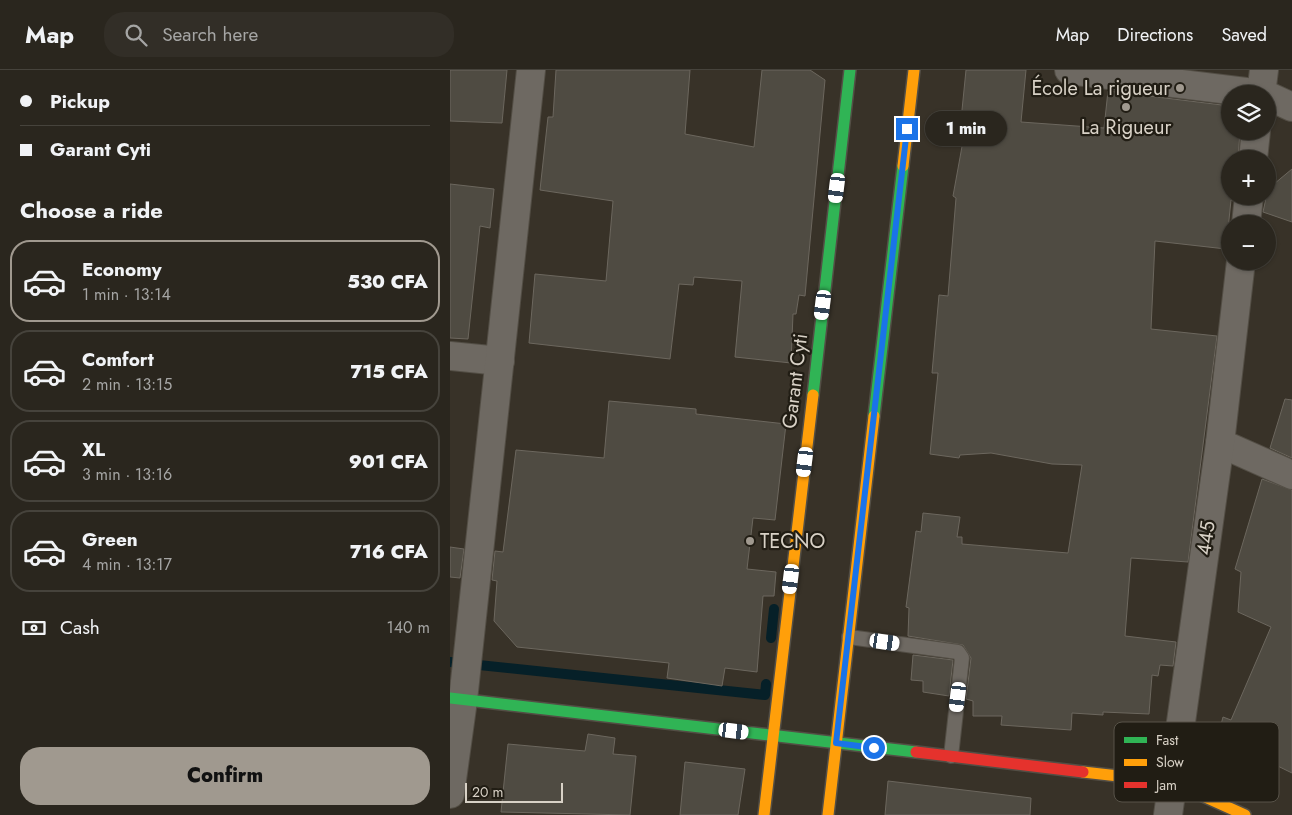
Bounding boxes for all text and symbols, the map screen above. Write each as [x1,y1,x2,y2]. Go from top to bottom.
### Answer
search box [104,12,454,57]
text: Map [25,17,74,52]
icon: search [122,21,150,49]
text: Search here [162,21,258,48]
text: Map [1056,22,1089,48]
text: Directions [1117,22,1193,48]
text: Saved [1221,22,1267,48]
place label: École La rigueur [1031,74,1170,103]
marker: École La rigueur [1174,82,1186,94]
map controls [1221,85,1276,270]
button: layers [1221,85,1276,140]
text: Pickup [50,88,110,115]
marker: La Rigueur [1120,101,1132,113]
callout: 1 min [924,112,1007,146]
place label: La Rigueur [1081,113,1171,142]
text: 1 min [946,117,986,140]
route end [896,118,918,140]
text: Garant Cyti [50,136,151,163]
button: + [1221,150,1276,205]
car [827,172,846,204]
text: Choose a ride [20,194,163,226]
button: − [1221,215,1276,270]
text: Economy [82,256,162,283]
icon: car [22,259,67,304]
text: 530 CFA [347,268,428,295]
text: 1 min · 13:14 [82,283,171,306]
car [813,289,832,321]
street label: Garant Cyti [775,332,815,430]
text: Comfort [82,346,154,373]
icon: car [22,349,67,394]
text: 715 CFA [350,358,428,385]
text: 2 min · 13:15 [82,373,172,396]
text: XL [82,436,105,463]
icon: car [22,439,67,484]
car [795,446,814,478]
text: 901 CFA [349,448,428,475]
text: 3 min · 13:16 [82,463,172,486]
street label: 445 [1189,519,1223,557]
text: Green [82,526,138,553]
place label: TECNO [760,527,825,556]
icon: car [22,529,67,574]
marker: TECNO [744,535,756,547]
text: 716 CFA [350,538,428,565]
text: 4 min · 13:17 [82,553,172,576]
car [781,563,800,595]
icon: cash [20,614,48,642]
text: Cash [60,614,100,641]
text: 140 m [387,616,430,639]
car [869,632,900,652]
car [948,681,967,713]
car [718,722,749,740]
legend [1114,722,1279,802]
text: Fast [1156,730,1179,750]
route start [863,737,885,759]
button: Confirm [20,747,430,805]
text: Slow [1156,752,1184,772]
text: Jam [1154,775,1177,795]
scale bar [465,780,562,803]
text: 20 m [472,782,504,802]

